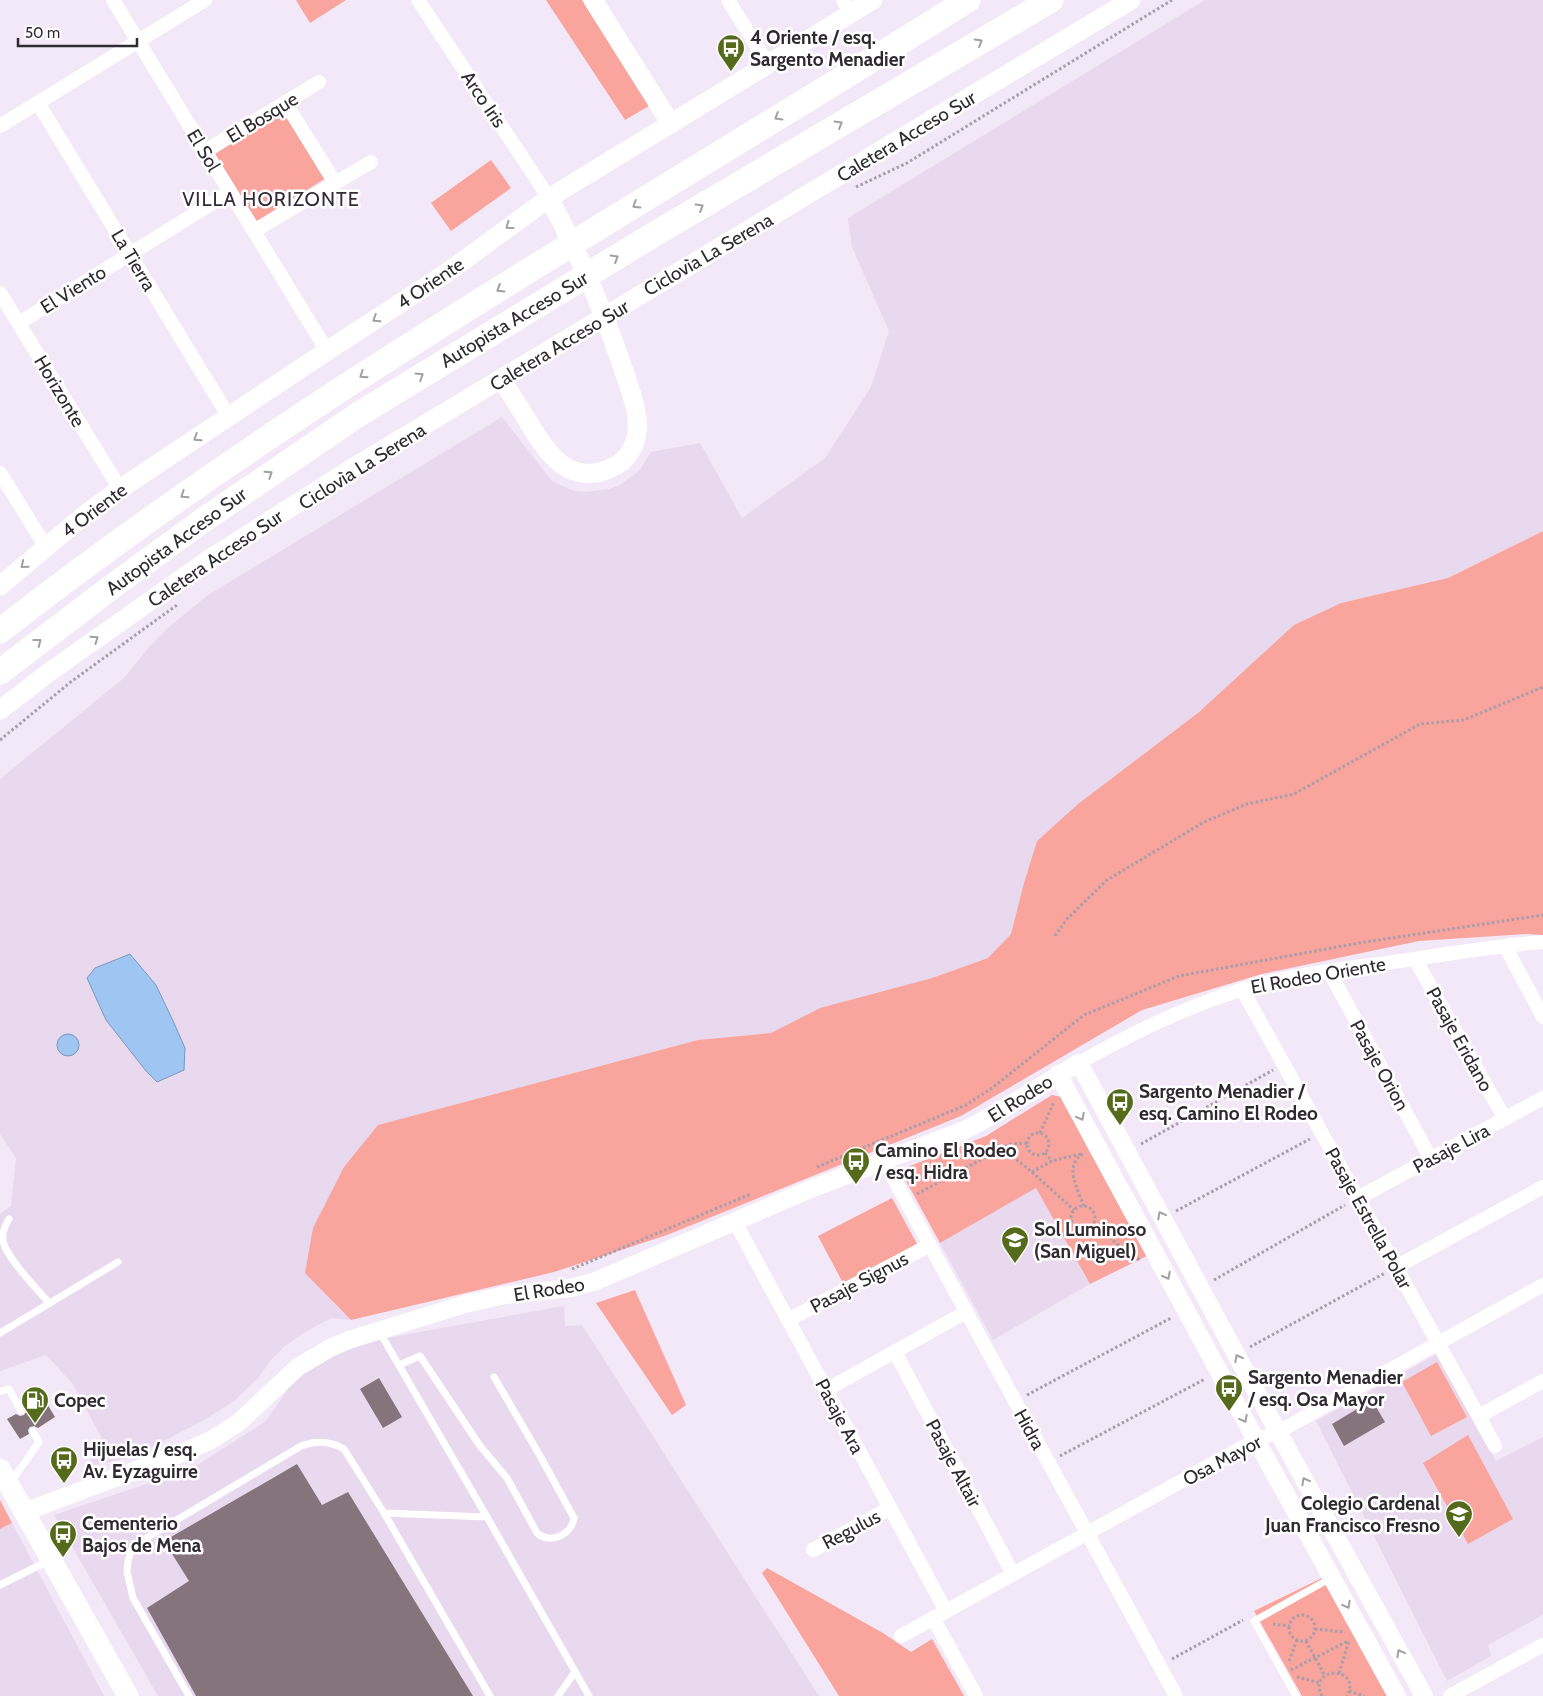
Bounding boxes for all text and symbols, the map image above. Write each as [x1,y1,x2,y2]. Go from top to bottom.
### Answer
scale bar [18,15,136,47]
text: 50 m [25,24,60,42]
place label: 4 Oriente / esq. Sargento Menadier [750,26,905,71]
bus stop icon: 4 Oriente / esq. Sargento Menadier [716,33,746,72]
one-way arrow [974,38,983,48]
street label: Arco Iris [456,67,511,132]
street label: Caletera Acceso Sur [833,86,980,187]
street label: El Bosque [222,87,302,148]
one-way arrow [774,111,783,121]
one-way arrow [834,121,843,131]
street label: El Sol [182,125,225,176]
district label: VILLA HORIZONTE [182,187,360,211]
one-way arrow [632,198,641,208]
one-way arrow [694,204,703,214]
street label: Ciclovìa La Serena [640,208,777,301]
one-way arrow [506,220,515,229]
street label: La Tierra [106,225,161,295]
street label: 4 Oriente [392,252,468,314]
one-way arrow [609,254,618,264]
street label: El Viento [36,260,110,318]
street label: Autopista Acceso Sur [436,266,592,373]
one-way arrow [497,282,506,292]
street label: Caletera Acceso Sur [486,295,633,396]
one-way arrow [372,313,382,322]
street label: Horizonte [29,351,90,431]
one-way arrow [359,369,368,379]
one-way arrow [414,373,423,383]
street label: Ciclovìa La Serena [295,418,430,515]
one-way arrow [193,431,202,441]
one-way arrow [264,471,273,481]
street label: 4 Oriente [57,478,132,542]
street label: Autopista Acceso Sur [101,483,251,600]
one-way arrow [181,489,190,499]
street label: Caletera Acceso Sur [143,505,287,612]
one-way arrow [21,560,30,569]
one-way arrow [90,636,99,645]
one-way arrow [32,640,41,648]
street label: El Rodeo Oriente [1249,952,1388,999]
street label: Pasaje Eridano [1421,983,1498,1095]
street label: Pasaje Orion [1345,1016,1414,1115]
street label: El Rodeo [984,1070,1057,1127]
place label: Sargento Menadier / esq. Camino El Rodeo [1139,1080,1318,1125]
bus stop icon: Sargento Menadier / esq. Camino El Rodeo [1105,1087,1135,1126]
one-way arrow [1075,1112,1085,1121]
street label: Pasaje Lira [1409,1119,1493,1178]
place label: Camino El Rodeo / esq. Hidra [874,1139,1017,1184]
street label: Pasaje Estrella Polar [1320,1144,1417,1293]
bus stop icon: Camino El Rodeo / esq. Hidra [841,1146,871,1185]
one-way arrow [1157,1211,1167,1220]
place label: Sol Luminoso (San Miguel) [1034,1218,1146,1263]
school or university icon: Sol Luminoso (San Miguel) [1000,1225,1030,1264]
street label: Pasaje Signus [806,1247,912,1318]
one-way arrow [1161,1270,1171,1279]
street label: El Rodeo [512,1273,586,1306]
one-way arrow [1234,1354,1244,1363]
place label: Sargento Menadier / esq. Osa Mayor [1247,1366,1403,1411]
bus stop icon: Sargento Menadier / esq. Osa Mayor [1214,1373,1244,1412]
street label: Pasaje Ara [810,1375,869,1458]
fuel station icon: Copec [20,1385,50,1424]
place label: Copec [54,1389,106,1412]
street label: Hidra [1009,1405,1050,1454]
one-way arrow [1238,1413,1248,1422]
street label: Pasaje Altair [921,1415,986,1511]
street label: Osa Mayor [1179,1430,1265,1491]
place label: Hijuelas / esq. Av. Eyzaguirre [83,1438,198,1483]
bus stop icon: Hijuelas / esq. Av. Eyzaguirre [49,1445,79,1484]
one-way arrow [1301,1477,1311,1486]
place label: Colegio Cardenal Juan Francisco Fresno [1264,1492,1440,1537]
school or university icon: Colegio Cardenal Juan Francisco Fresno [1444,1499,1474,1538]
street label: Regulus [818,1505,884,1554]
place label: Cementerio Bajos de Mena [82,1512,202,1557]
bus stop icon: Cementerio Bajos de Mena [48,1519,78,1558]
one-way arrow [1341,1600,1351,1609]
one-way arrow [1397,1650,1407,1659]

